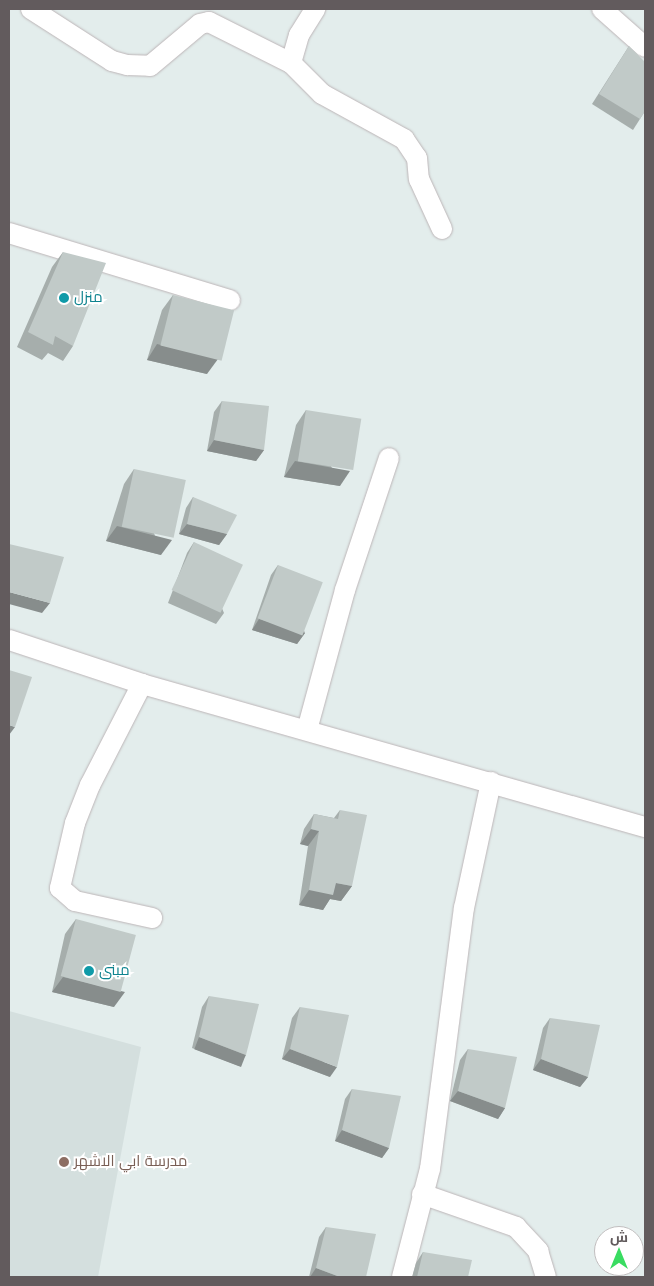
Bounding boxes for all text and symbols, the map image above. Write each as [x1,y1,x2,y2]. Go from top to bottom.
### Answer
place label: منزل [74,289,103,307]
marker: منزل [58,292,70,304]
place label: مبنى [99,962,130,980]
marker: مبنى [83,965,95,977]
place label: مدرسة ابي الاشهر [74,1153,187,1171]
marker: مدرسة ابي الاشهر [58,1156,70,1168]
north arrow [594,1226,644,1276]
text: ش [610,1227,628,1247]

